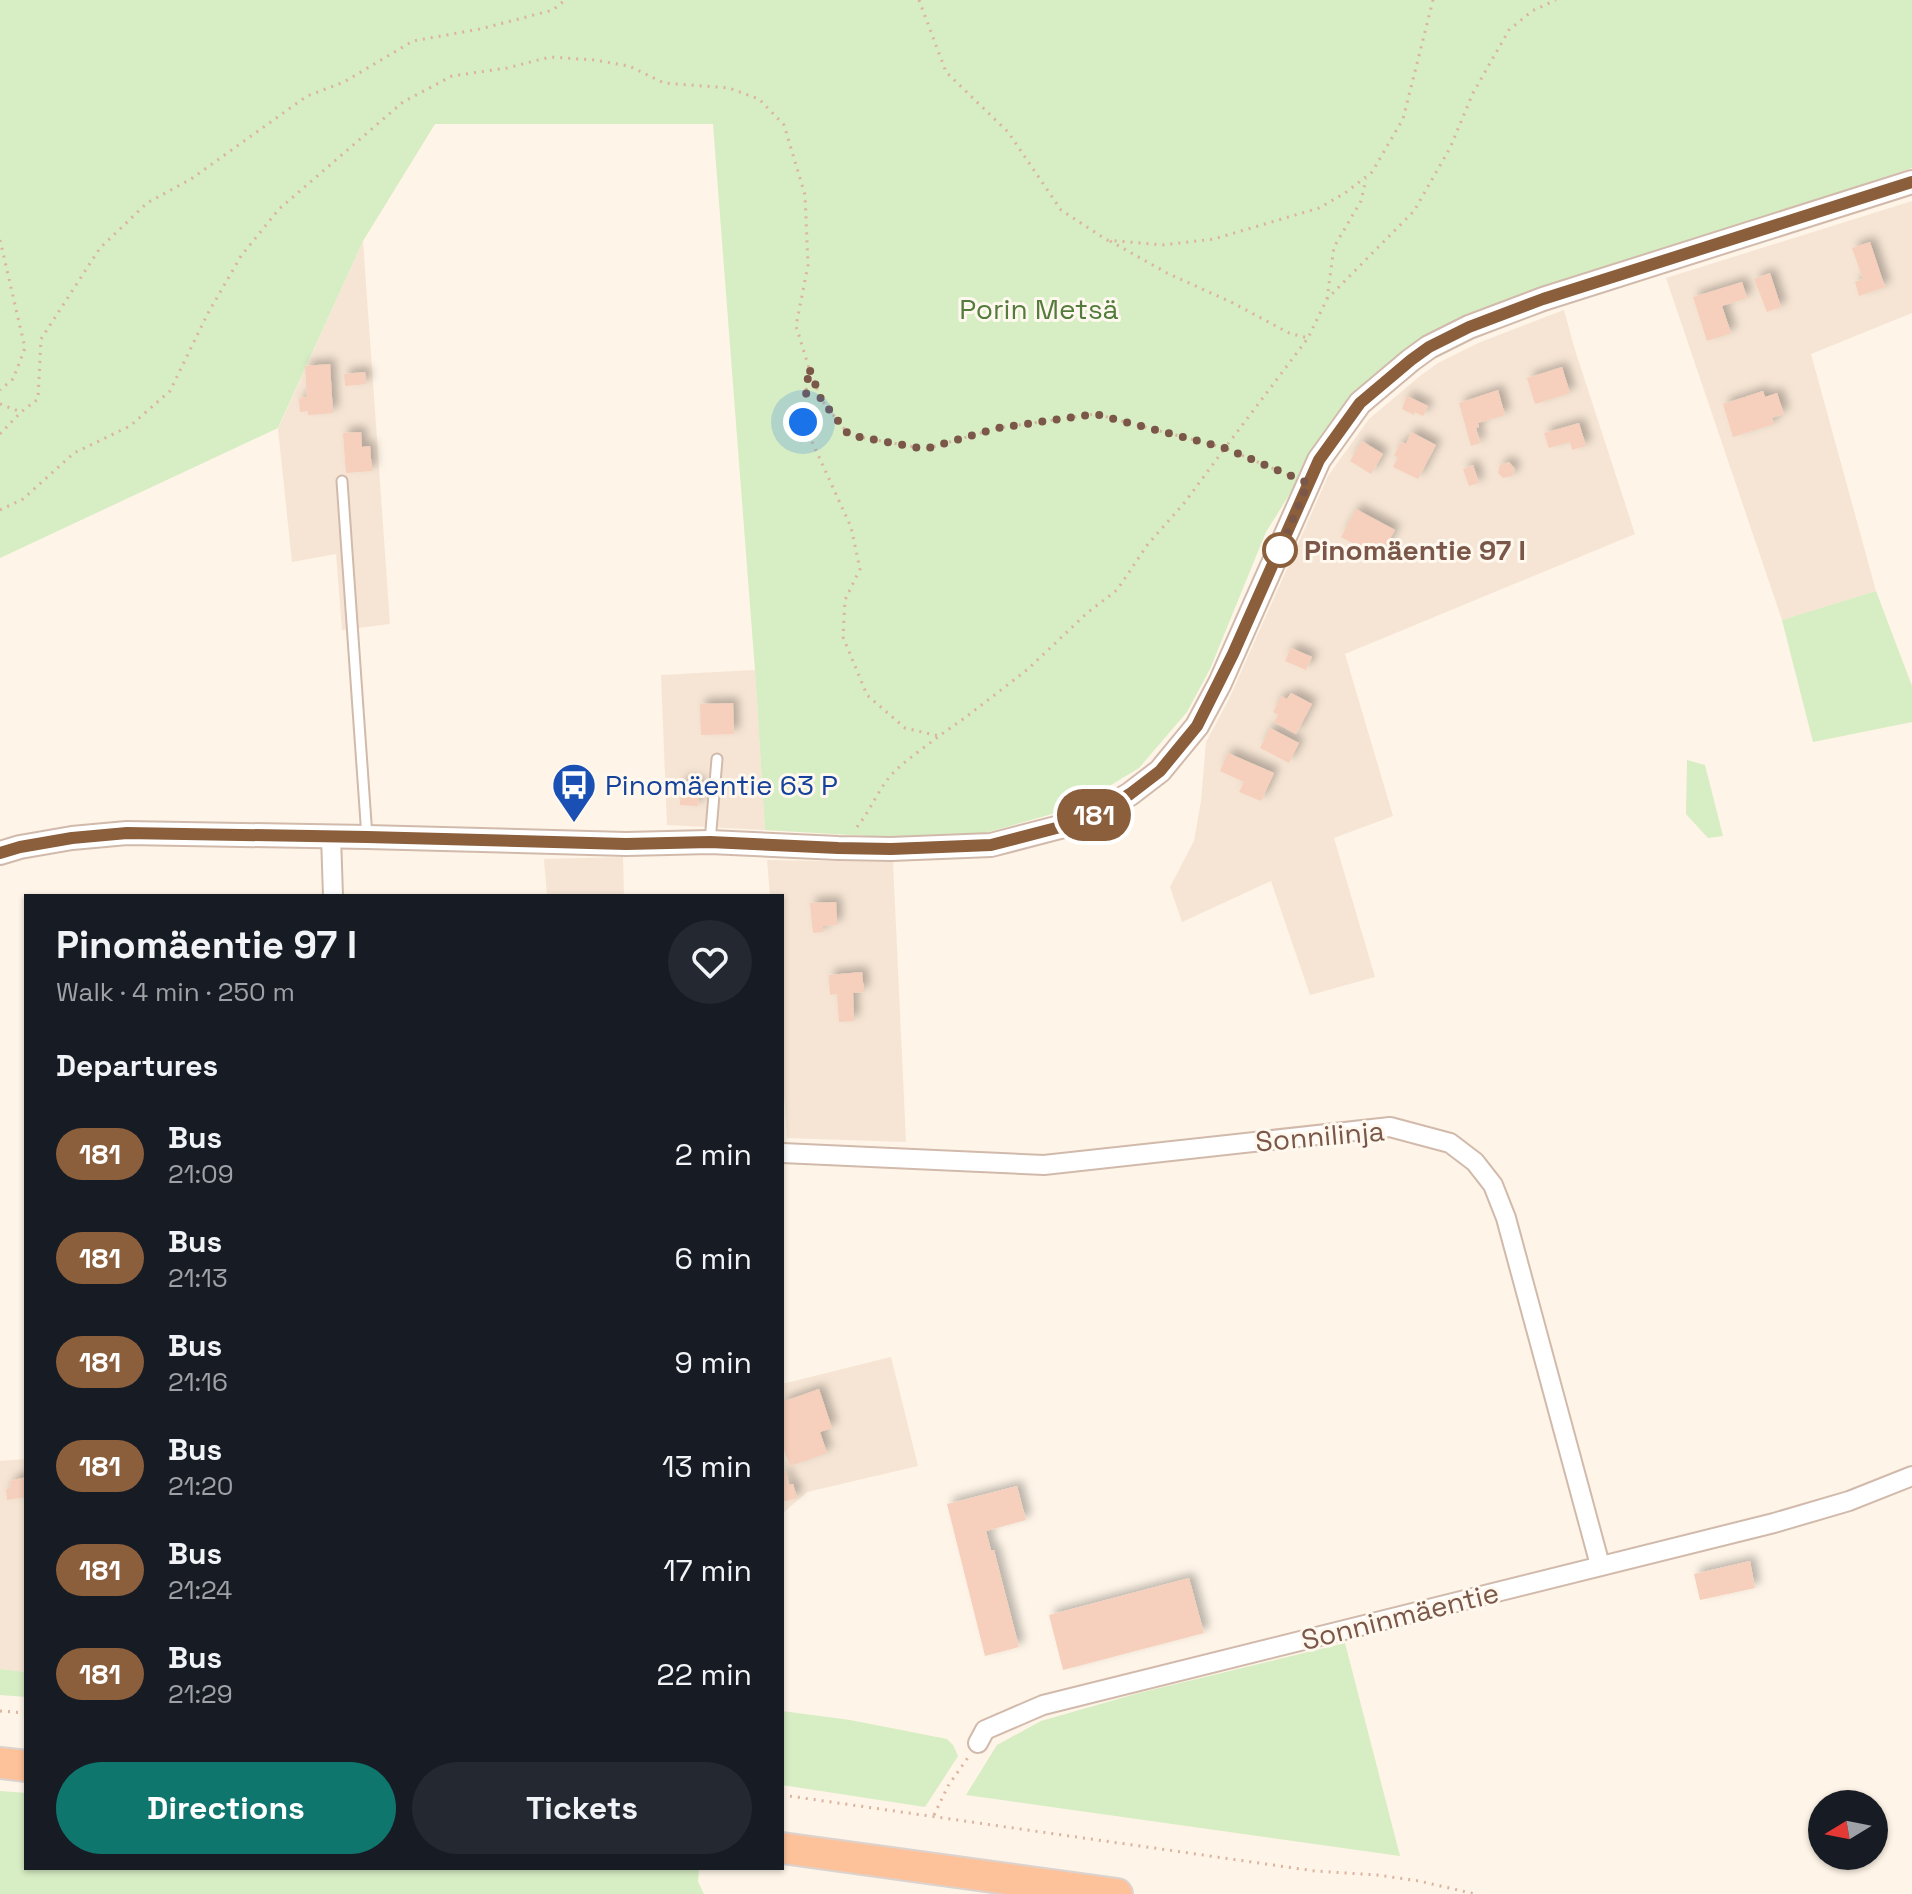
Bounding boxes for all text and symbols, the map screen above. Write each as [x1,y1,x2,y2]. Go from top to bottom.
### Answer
park label: Porin Metsä [959,291,1119,327]
your location [783,402,823,442]
place label: Pinomäentie 97 I [1304,532,1526,568]
marker: Pinomäentie 97 I [1263,533,1297,567]
bus stop icon: Pinomäentie 63 P [550,761,598,824]
place label: Pinomäentie 63 P [605,767,838,803]
line badge: 181 [1048,789,1140,841]
text: 181 [1073,797,1115,833]
button: heart [668,920,752,1004]
text: Pinomäentie 97 I [56,921,357,969]
text: Walk · 4 min · 250 m [56,975,295,1009]
text: Departures [56,1046,218,1085]
street label: Sonnilinja [1254,1112,1386,1160]
text: Bus [168,1118,222,1157]
text: 2 min [675,1135,752,1174]
text: 181 [79,1136,121,1172]
text: 21:09 [168,1157,234,1191]
text: Bus [168,1222,222,1261]
text: 6 min [674,1239,752,1278]
text: 181 [79,1240,121,1276]
text: 21:13 [168,1261,228,1295]
text: Bus [168,1326,222,1365]
text: 9 min [674,1343,752,1382]
text: 181 [79,1344,121,1380]
text: 21:16 [168,1365,228,1399]
text: Bus [168,1430,222,1469]
text: 13 min [662,1447,752,1486]
text: 181 [79,1448,121,1484]
text: 21:20 [168,1469,233,1503]
text: Bus [168,1534,222,1573]
text: 17 min [663,1551,752,1590]
text: 181 [79,1552,121,1588]
text: 21:24 [168,1573,232,1607]
street label: Sonninmäentie [1298,1574,1502,1658]
text: Bus [168,1638,222,1677]
text: 22 min [657,1655,752,1694]
text: 181 [79,1656,121,1692]
text: 21:29 [168,1677,233,1711]
button: Directions [56,1762,396,1854]
button: Tickets [412,1762,752,1854]
north arrow [1808,1790,1888,1870]
map controls [1808,1790,1888,1870]

